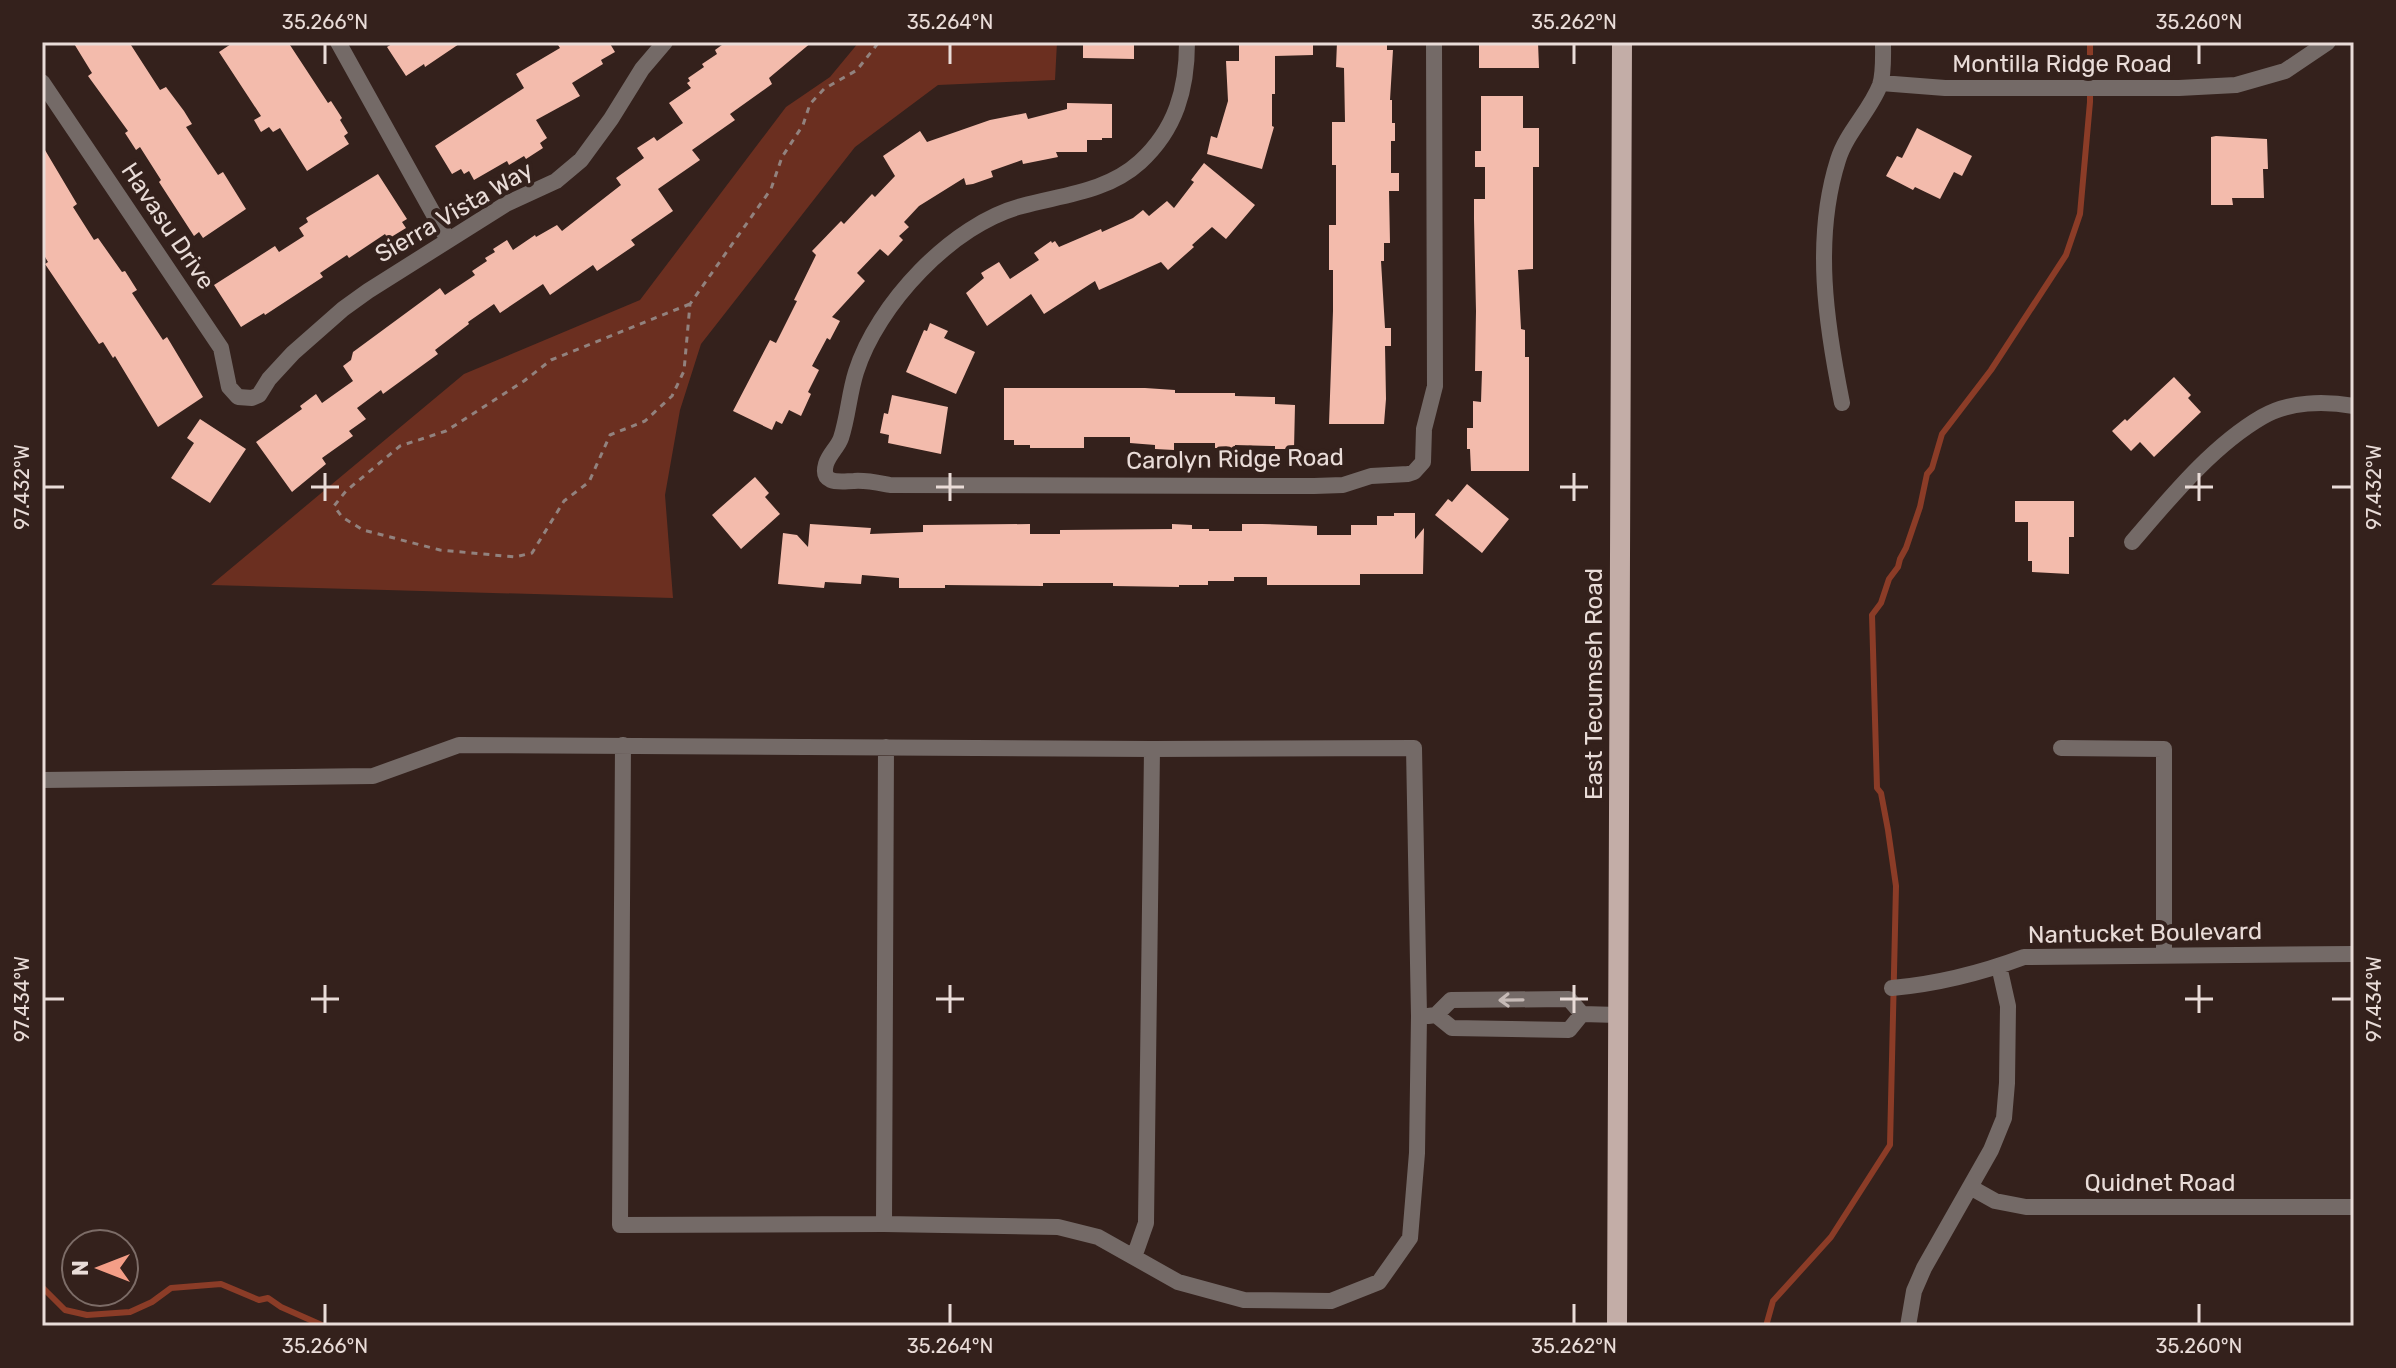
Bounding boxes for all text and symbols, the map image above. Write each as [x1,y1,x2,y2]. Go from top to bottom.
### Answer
text: 35.266°N [282,10,368,34]
text: 35.264°N [907,10,993,34]
text: 35.262°N [1531,10,1617,34]
text: 35.260°N [2156,10,2242,34]
street label: Montilla Ridge Road [1952,50,2172,78]
street label: Sierra Vista Way [370,156,538,268]
street label: Havasu Drive [115,157,221,295]
street label: Carolyn Ridge Road [1126,443,1344,475]
text: 97.432°W [10,444,34,530]
text: 97.432°W [2362,444,2386,530]
street label: East Tecumseh Road [1580,568,1608,800]
street label: Nantucket Boulevard [2028,917,2262,949]
text: 97.434°W [10,956,34,1042]
text: 97.434°W [2362,956,2386,1042]
one-way arrow [1498,992,1525,1007]
street label: Quidnet Road [2085,1169,2235,1197]
north arrow [60,1228,140,1308]
text: N [67,1260,94,1276]
text: 35.266°N [282,1334,368,1358]
text: 35.264°N [907,1334,993,1358]
text: 35.262°N [1531,1334,1617,1358]
text: 35.260°N [2156,1334,2242,1358]

